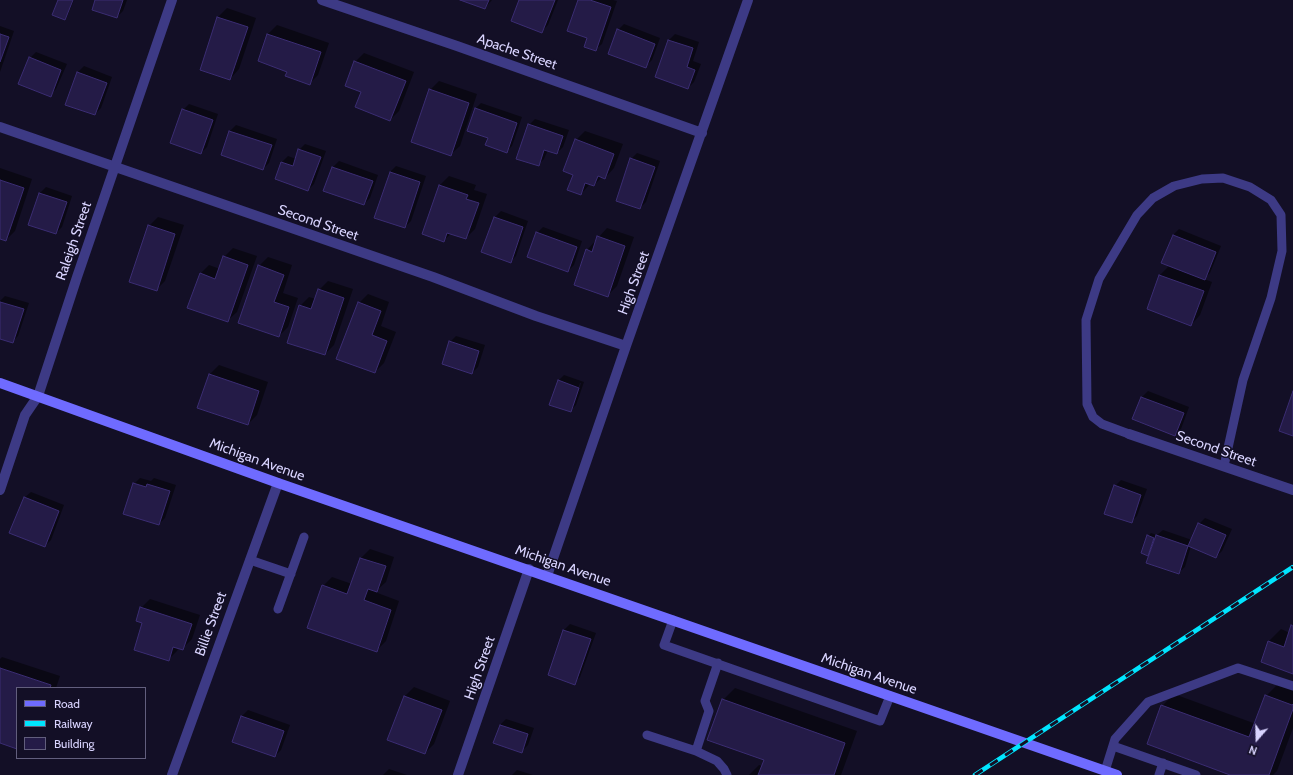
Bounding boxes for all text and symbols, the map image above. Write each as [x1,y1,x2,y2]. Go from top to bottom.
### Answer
street label: Apache Street [475,30,559,74]
street label: Raleigh Street [53,199,95,283]
street label: Second Street [276,201,360,245]
street label: High Street [615,249,653,317]
street label: Second Street [1174,427,1258,471]
street label: Michigan Avenue [207,435,307,485]
street label: Michigan Avenue [513,542,613,590]
street label: Billie Street [192,590,230,658]
street label: High Street [461,634,499,702]
street label: Michigan Avenue [819,650,919,698]
legend [16,687,146,759]
text: Road [54,696,80,711]
text: Railway [54,716,92,731]
north arrow [1237,719,1277,759]
text: Building [54,736,95,751]
text: N [1247,742,1259,758]

